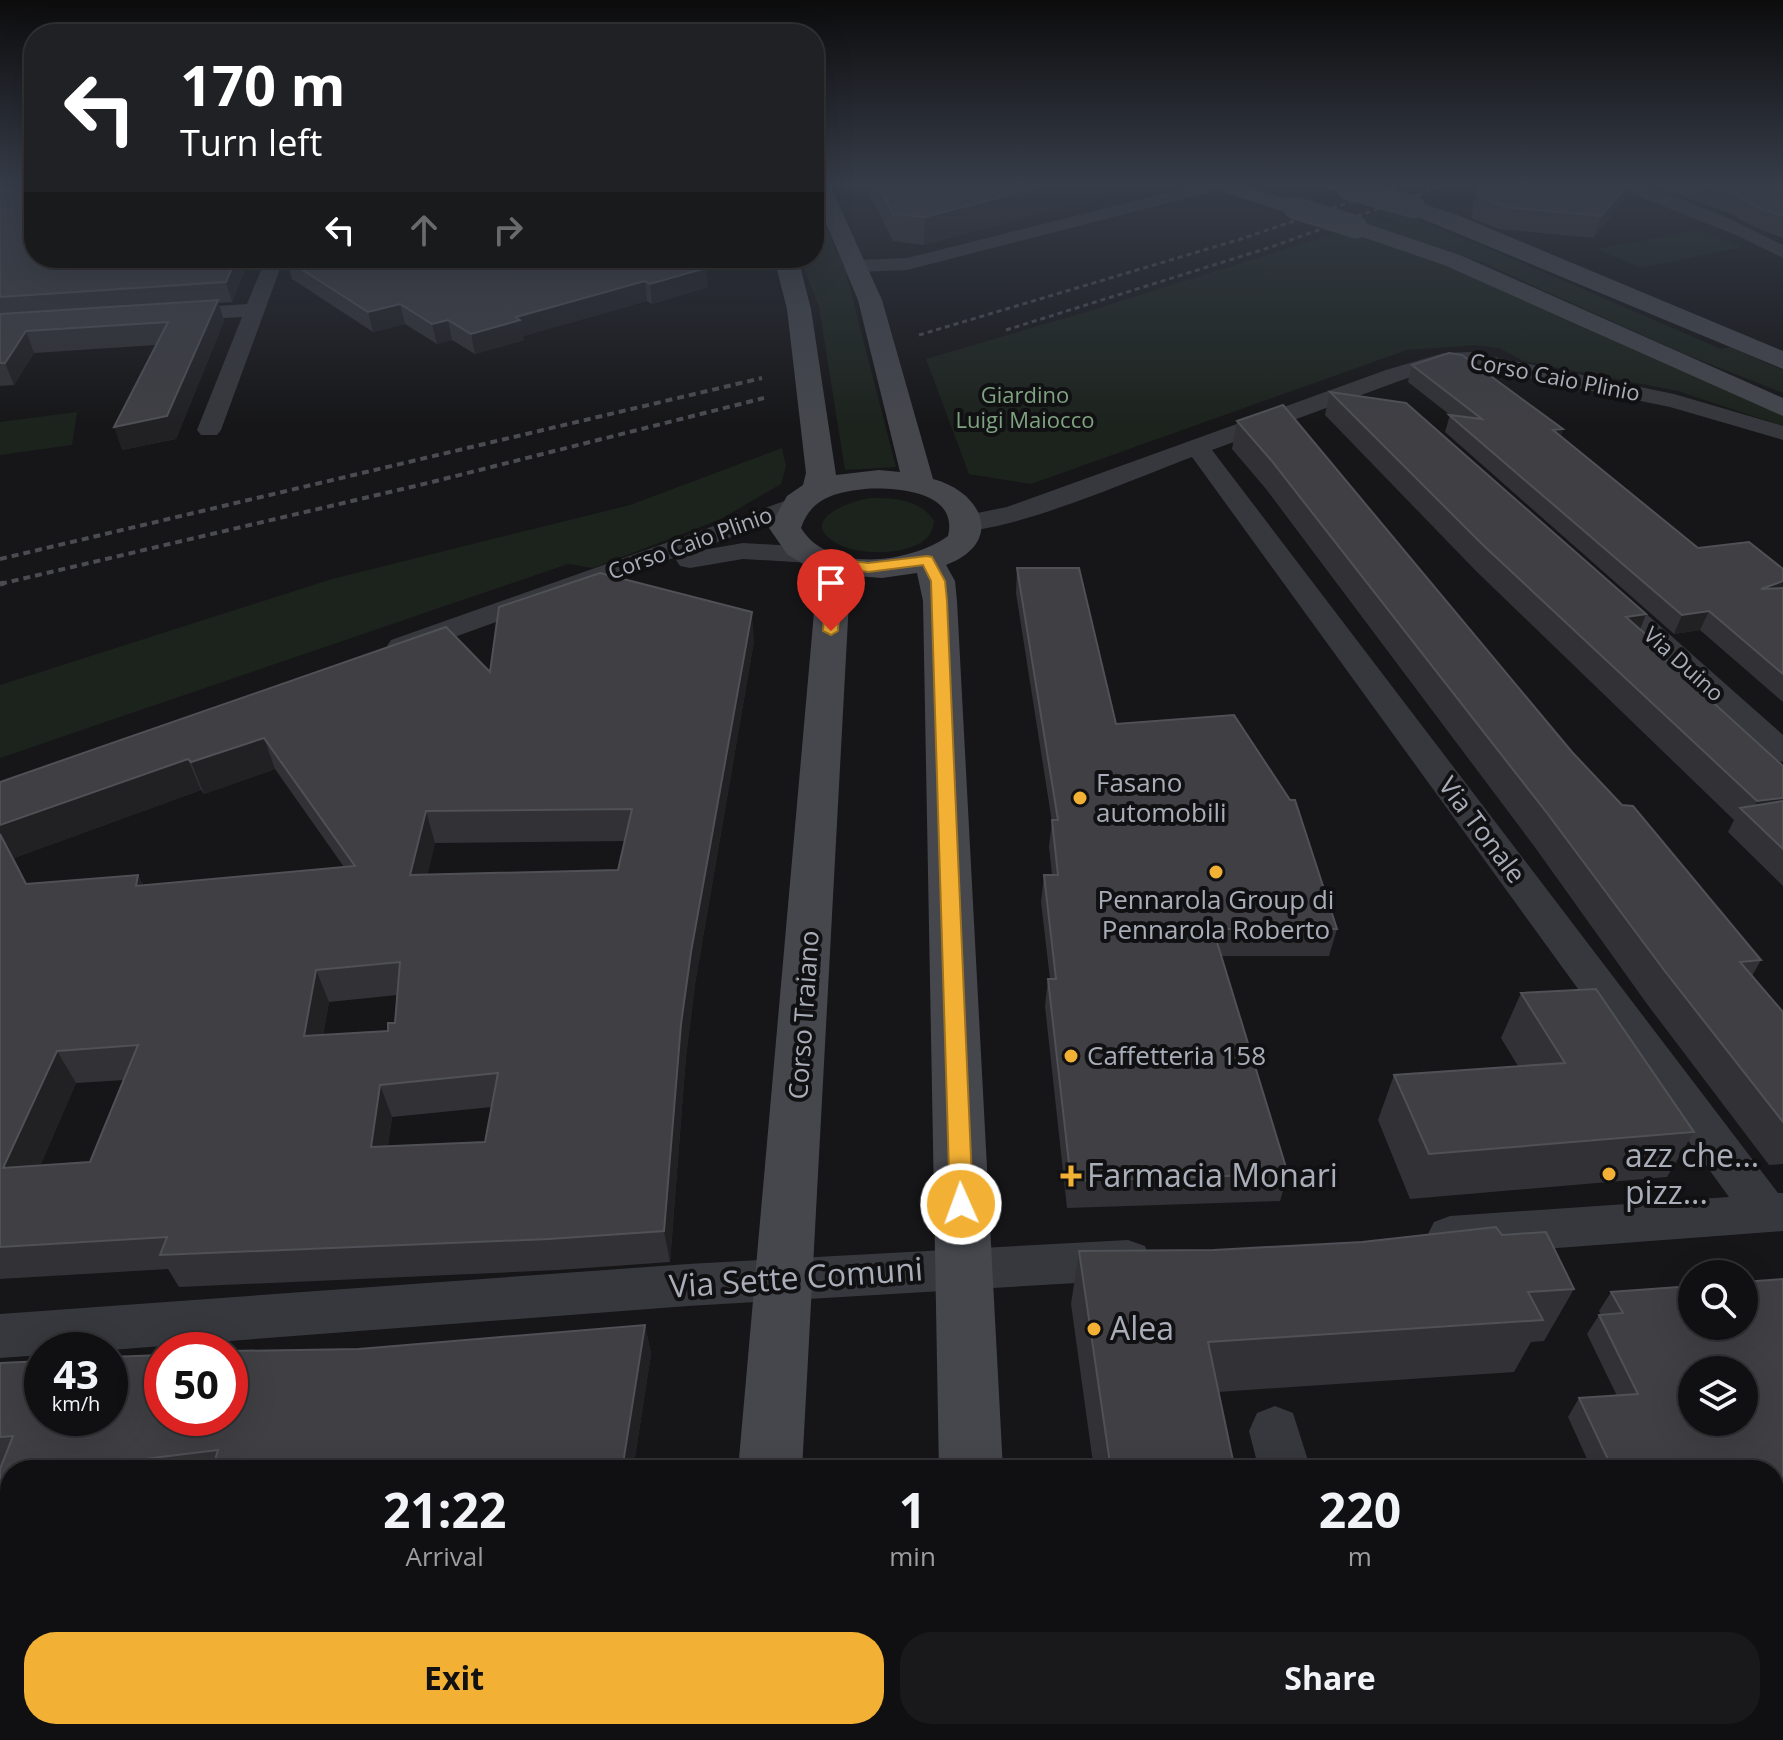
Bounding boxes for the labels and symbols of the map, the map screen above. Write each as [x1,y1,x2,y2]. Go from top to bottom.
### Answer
street label: Corso Caio Plinio [1468,345,1643,407]
park label: Giardino Luigi Maiocco [956,379,1094,434]
street label: Corso Caio Plinio [603,498,776,586]
pin [797,549,865,631]
street label: Via Duino [1638,619,1731,707]
place label: Fasano automobili [1096,764,1227,830]
street label: Via Tonale [1431,769,1535,890]
marker: Fasano automobili [1071,789,1089,807]
marker: Pennarola Group di Pennarola Roberto [1207,863,1225,881]
place label: Pennarola Group di Pennarola Roberto [1098,881,1334,947]
street label: Corso Traiano [779,929,827,1101]
place label: Caffetteria 158 [1087,1037,1266,1073]
marker: Caffetteria 158 [1062,1047,1080,1065]
place label: azz che... pizz... [1625,1133,1759,1213]
place label: Farmacia Monari [1087,1153,1338,1196]
position arrow [919,1162,1003,1246]
marker: azz che... pizz... [1600,1165,1618,1183]
marker: Farmacia Monari [1062,1167,1080,1185]
street label: Via Sette Comuni [668,1246,924,1307]
place label: Alea [1110,1306,1174,1349]
marker: Alea [1085,1320,1103,1338]
speed limit sign: 50 [144,1332,248,1436]

